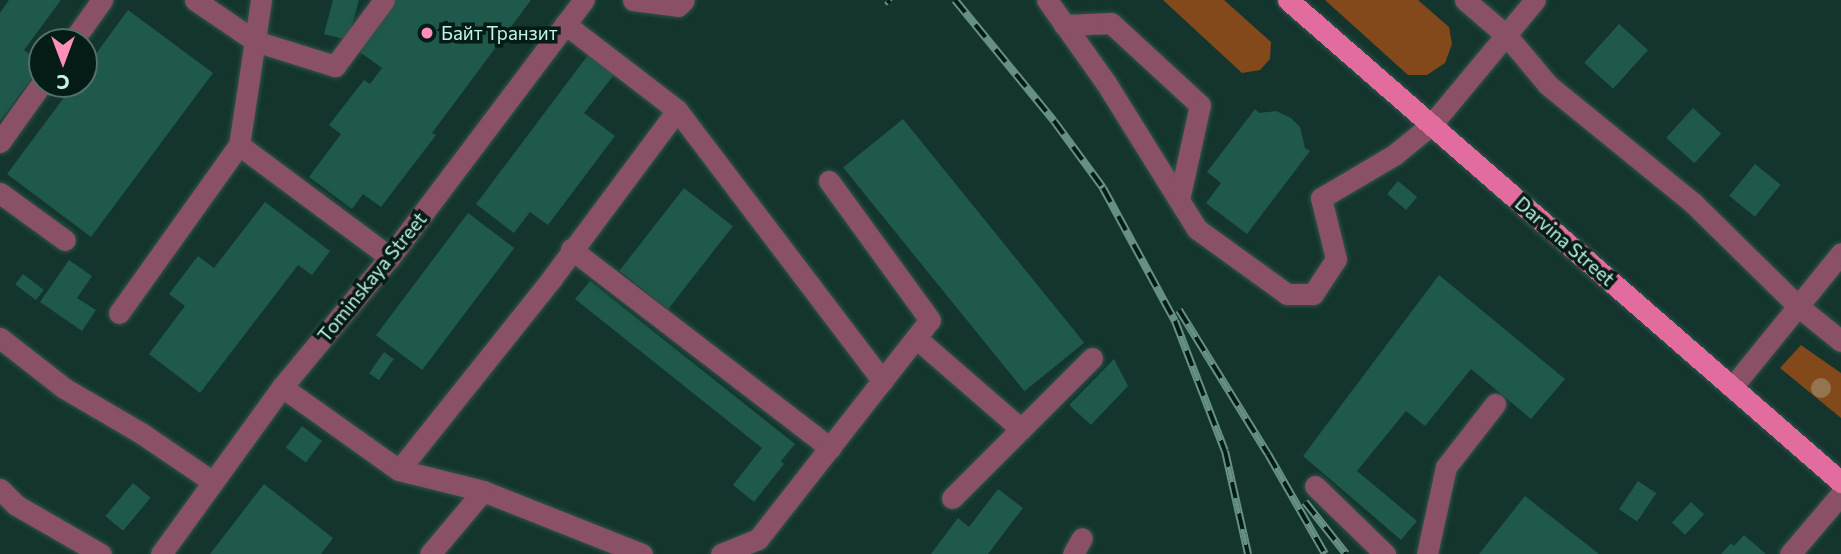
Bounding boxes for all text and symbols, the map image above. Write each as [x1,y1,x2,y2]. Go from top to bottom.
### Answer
place label: Байт Транзит [441,22,558,44]
marker: Байт Транзит [419,25,435,41]
north arrow [28,28,98,98]
text: С [57,71,70,94]
street label: Darvina Street [1511,192,1619,290]
street label: Tominskaya Street [313,208,431,346]

